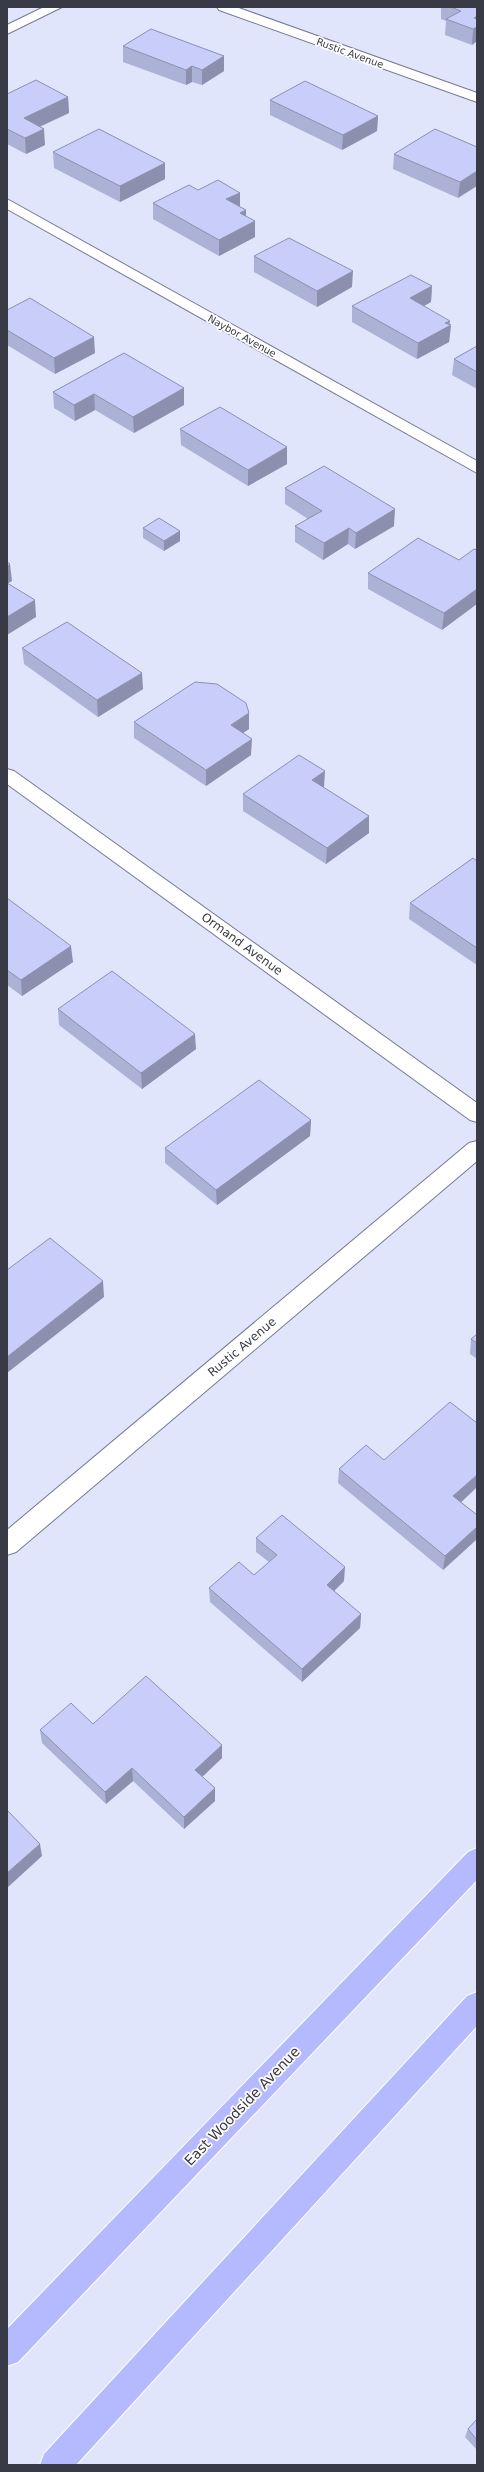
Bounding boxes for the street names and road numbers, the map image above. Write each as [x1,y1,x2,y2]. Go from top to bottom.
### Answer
street label: Rustic Avenue [315,36,385,70]
street label: Naybor Avenue [206,313,278,359]
street label: Ormand Avenue [199,910,285,978]
street label: Rustic Avenue [205,1314,279,1380]
street label: East Woodside Avenue [181,2043,303,2169]

